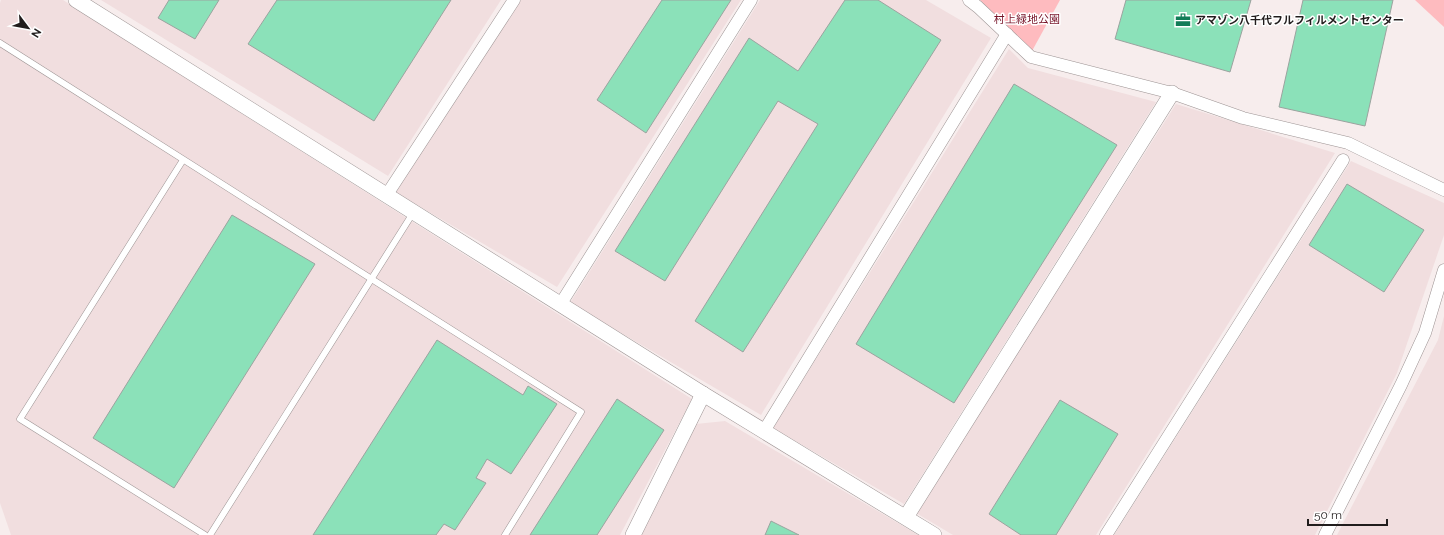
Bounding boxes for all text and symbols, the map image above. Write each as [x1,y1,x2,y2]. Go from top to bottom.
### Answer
north arrow [8,8,48,48]
office icon: アマゾン八千代フルフィルメントセンター [1174,11,1192,29]
park label: 村上緑地公園 [994,13,1060,26]
place label: アマゾン八千代フルフィルメントセンター [1195,14,1404,27]
text: N [28,26,44,40]
scale bar [1308,501,1387,527]
text: 50 m [1314,508,1342,522]

